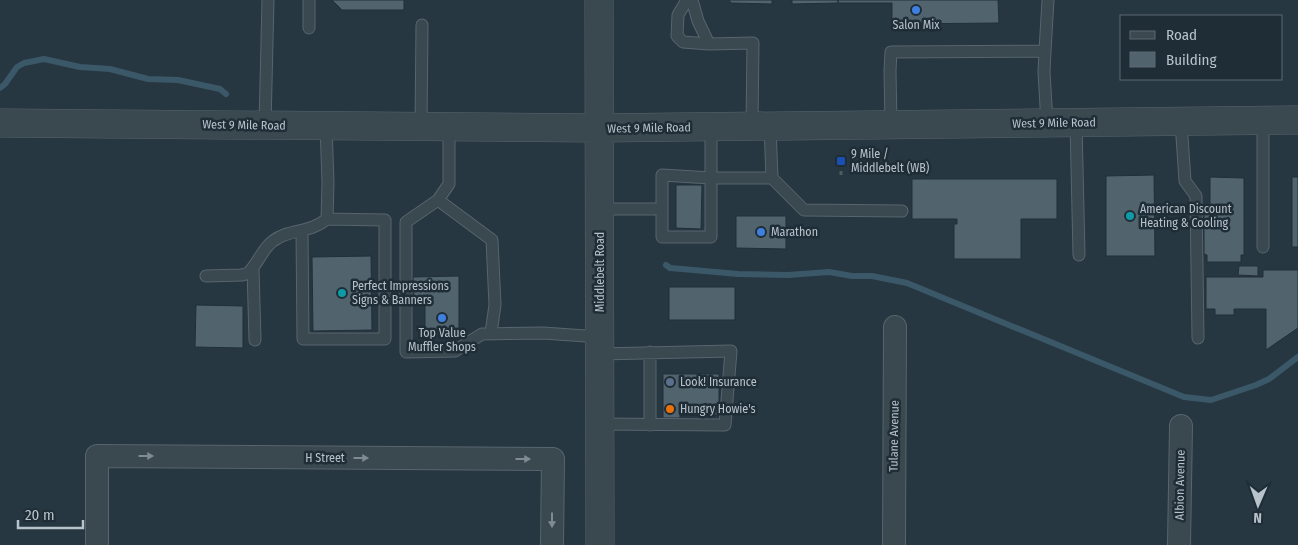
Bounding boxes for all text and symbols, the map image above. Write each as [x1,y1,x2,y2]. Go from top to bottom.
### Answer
marker: Salon Mix [910,4,922,16]
legend [1120,15,1283,80]
place label: Salon Mix [892,18,940,32]
text: Road [1166,26,1197,44]
text: Building [1166,51,1217,69]
street label: West 9 Mile Road [1012,115,1096,131]
street label: West 9 Mile Road [202,117,286,133]
street label: West 9 Mile Road [607,120,691,136]
place label: 9 Mile / Middlebelt (WB) [851,147,930,175]
marker: 9 Mile / Middlebelt (WB) [835,155,847,167]
place label: American Discount Heating & Cooling [1140,202,1232,230]
marker: American Discount Heating & Cooling [1124,210,1136,222]
place label: Marathon [771,225,818,239]
marker: Marathon [755,226,767,238]
street label: Middlebelt Road [593,232,607,312]
place label: Perfect Impressions Signs & Banners [352,279,449,307]
marker: Perfect Impressions Signs & Banners [336,287,348,299]
marker: Top Value Muffler Shops [436,312,448,324]
place label: Top Value Muffler Shops [408,326,476,354]
place label: Look! Insurance [680,375,757,389]
marker: Look! Insurance [664,376,676,388]
street label: Tulane Avenue [886,400,902,472]
place label: Hungry Howie's [680,402,756,416]
marker: Hungry Howie's [664,403,676,415]
street label: Albion Avenue [1172,450,1188,520]
street label: H Street [305,451,345,465]
one-way arrow [138,452,154,460]
one-way arrow [353,454,369,462]
one-way arrow [516,455,532,463]
north arrow [1233,480,1283,530]
scale bar [18,498,82,530]
text: 20 m [25,506,55,524]
text: N [1253,509,1262,526]
one-way arrow [548,512,556,528]

